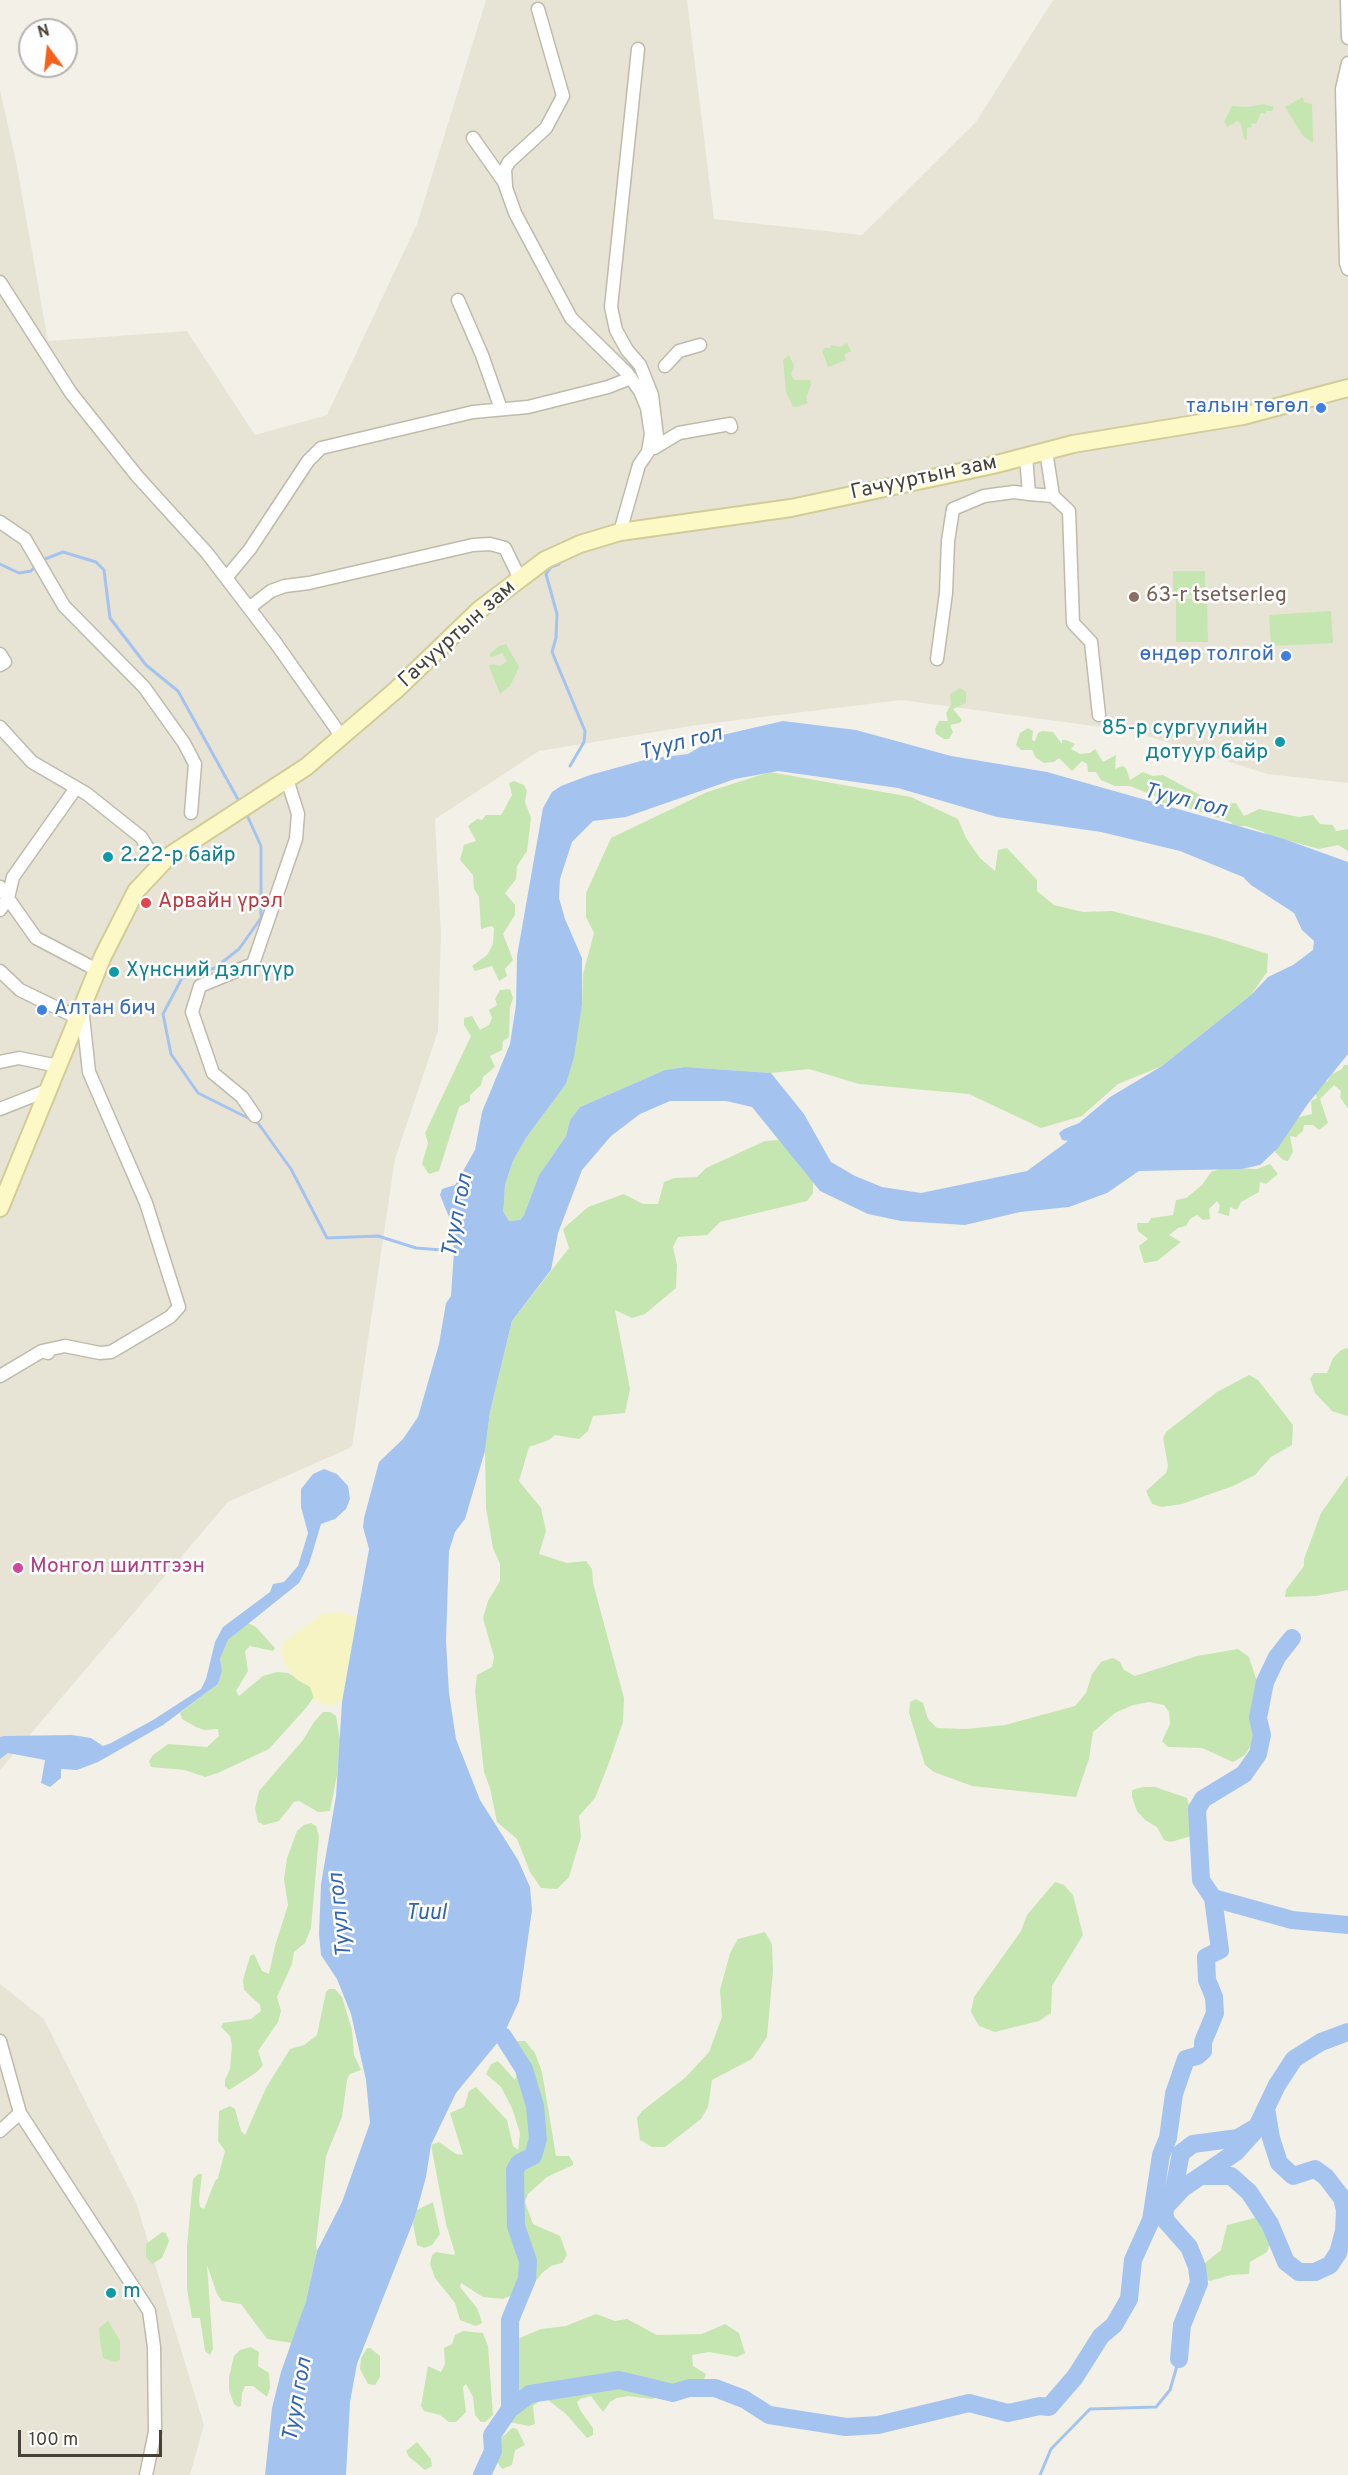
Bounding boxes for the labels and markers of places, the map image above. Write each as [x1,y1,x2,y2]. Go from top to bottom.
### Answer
place label: талын төгөл [1186,395,1309,421]
marker: талын төгөл [1314,401,1328,415]
place label: 63-r tsetserleg [1146,584,1287,610]
marker: 63-r tsetserleg [1127,590,1141,604]
place label: өндөр толгой [1140,643,1274,669]
marker: өндөр толгой [1279,649,1293,663]
place label: 85-р сургуулийн дотуур байр [1101,717,1268,767]
marker: 85-р сургуулийн дотуур байр [1273,735,1287,749]
place label: 2.22-р байр [120,844,236,870]
marker: 2.22-р байр [101,850,115,864]
place label: Арвайн үрэл [158,890,283,916]
marker: Арвайн үрэл [139,896,153,910]
place label: Хүнсний дэлгүүр [126,959,295,985]
marker: Хүнсний дэлгүүр [107,965,121,979]
place label: Алтан бич [54,997,156,1023]
marker: Алтан бич [35,1003,49,1017]
place label: Монгол шилтгээн [30,1555,205,1581]
marker: Монгол шилтгээн [11,1561,25,1575]
place label: m [123,2280,141,2306]
marker: m [104,2286,118,2300]

